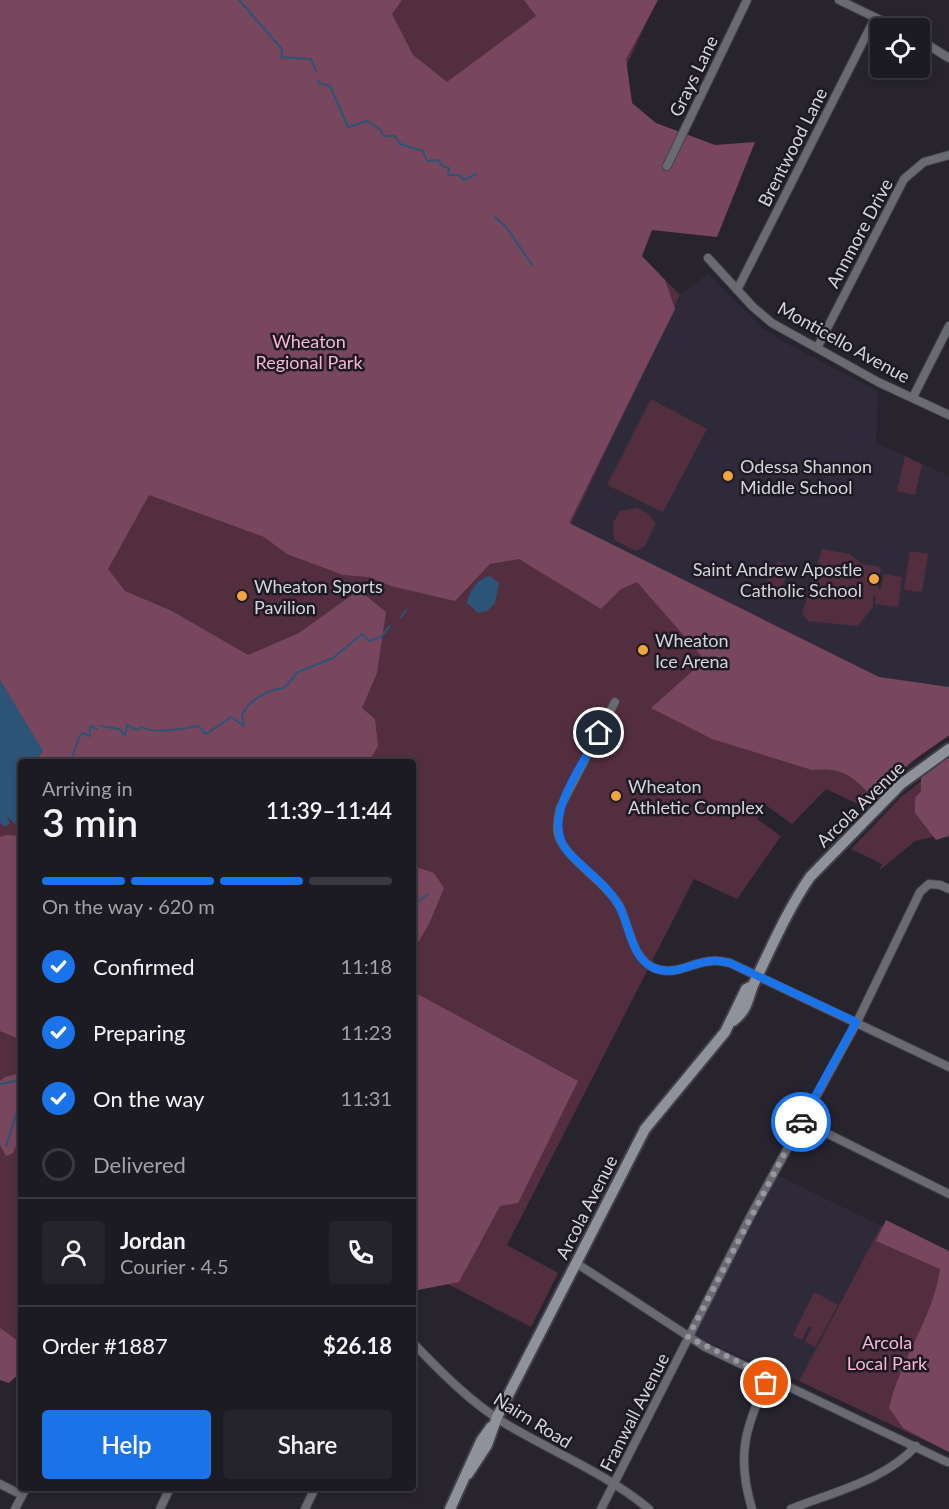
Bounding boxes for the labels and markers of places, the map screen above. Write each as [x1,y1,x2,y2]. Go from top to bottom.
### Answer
place label: Odessa Shannon Middle School [740,455,872,498]
marker: Odessa Shannon Middle School [721,469,735,483]
place label: Saint Andrew Apostle Catholic School [693,558,862,601]
marker: Saint Andrew Apostle Catholic School [867,572,881,586]
place label: Wheaton Sports Pavilion [254,575,383,618]
marker: Wheaton Sports Pavilion [235,589,249,603]
place label: Wheaton Ice Arena [655,629,729,672]
marker: Wheaton Ice Arena [636,643,650,657]
pin [573,707,624,758]
place label: Wheaton Athletic Complex [628,775,764,818]
marker: Wheaton Athletic Complex [609,789,623,803]
pin [740,1357,791,1408]

